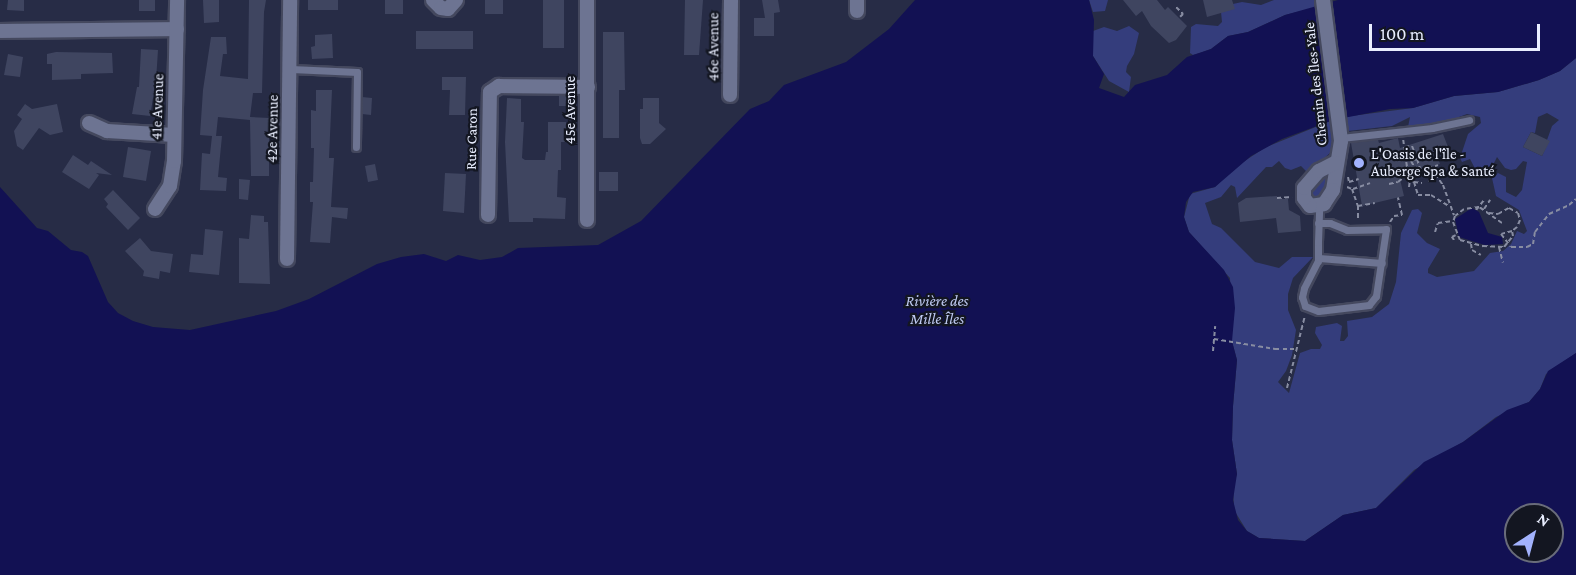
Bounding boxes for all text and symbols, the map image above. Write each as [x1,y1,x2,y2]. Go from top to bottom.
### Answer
scale bar [1372,12,1543,50]
street label: 46e Avenue [705,13,723,81]
street label: Chemin des Îles-Yale [1301,21,1331,147]
text: 100 m [1380,24,1424,44]
street label: 41e Avenue [148,74,168,140]
street label: 45e Avenue [562,76,580,144]
street label: 42e Avenue [263,95,283,163]
street label: Rue Caron [462,108,482,170]
place label: L'Oasis de l'île - Auberge Spa & Santé [1371,145,1495,180]
marker: L'Oasis de l'île - Auberge Spa & Santé [1352,156,1366,170]
water label: Rivière des Mille Îles [906,291,968,329]
north arrow [1504,503,1564,563]
text: N [1534,510,1553,530]

